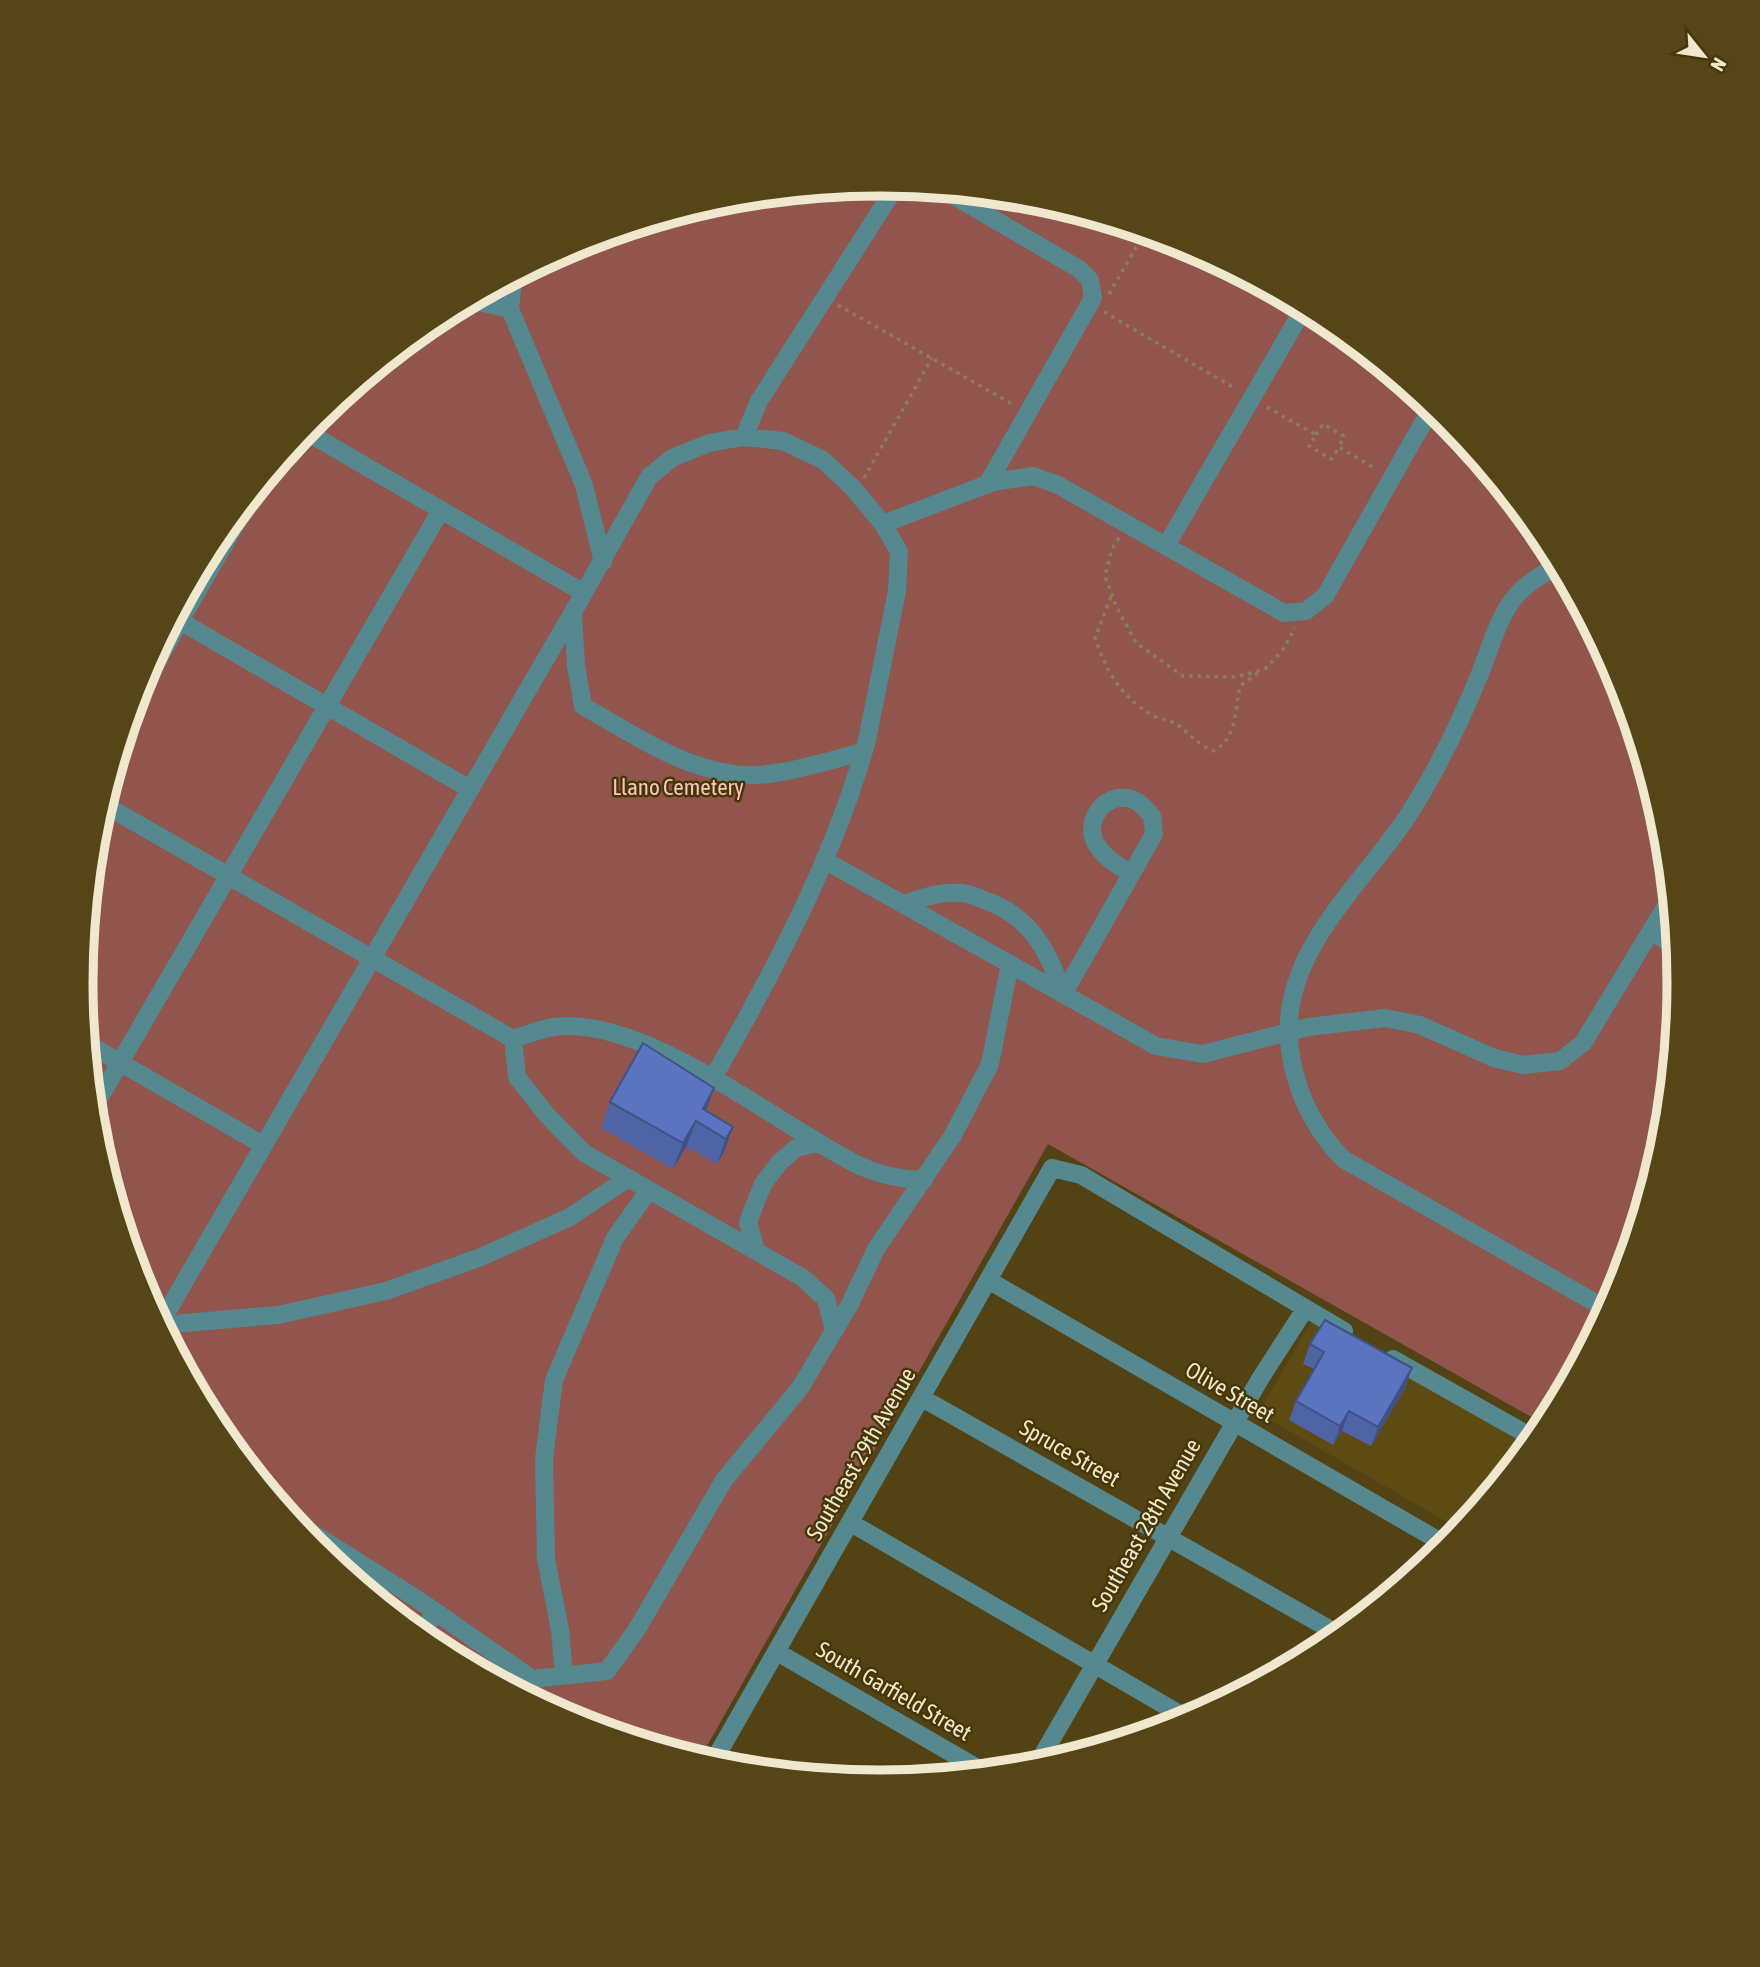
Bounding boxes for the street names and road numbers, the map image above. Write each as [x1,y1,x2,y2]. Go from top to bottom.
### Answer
street label: Olive Street [1181,1356,1279,1428]
street label: Southeast 29th Avenue [801,1363,921,1545]
street label: Spruce Street [1015,1414,1125,1492]
street label: Southeast 28th Avenue [1086,1434,1206,1616]
street label: South Garfield Street [812,1636,976,1746]

